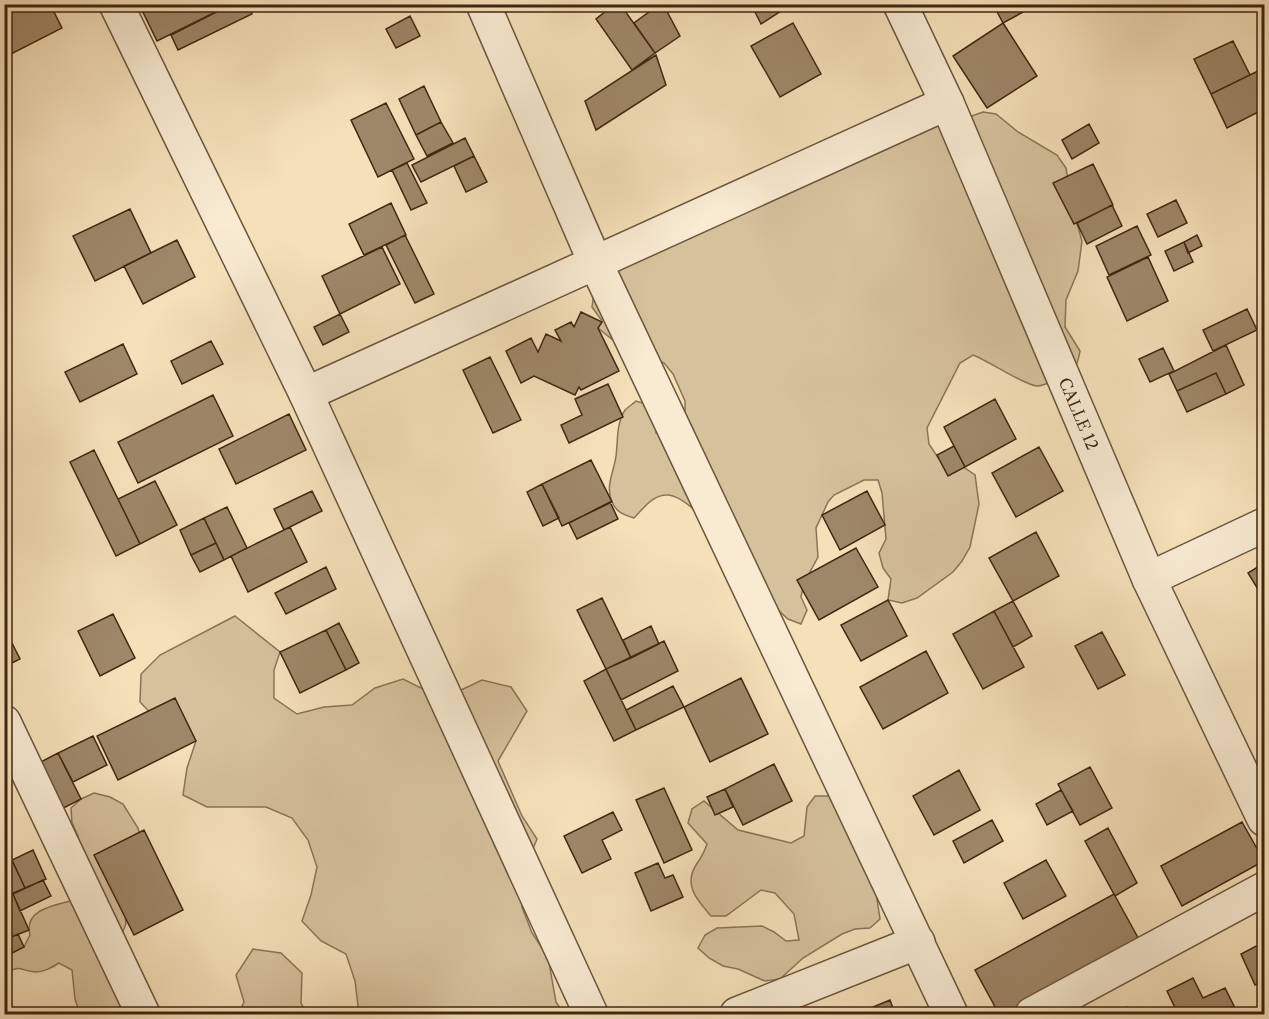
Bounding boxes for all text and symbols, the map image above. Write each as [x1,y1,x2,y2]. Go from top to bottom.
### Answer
street label: CALLE 12 [1055,375,1103,453]

